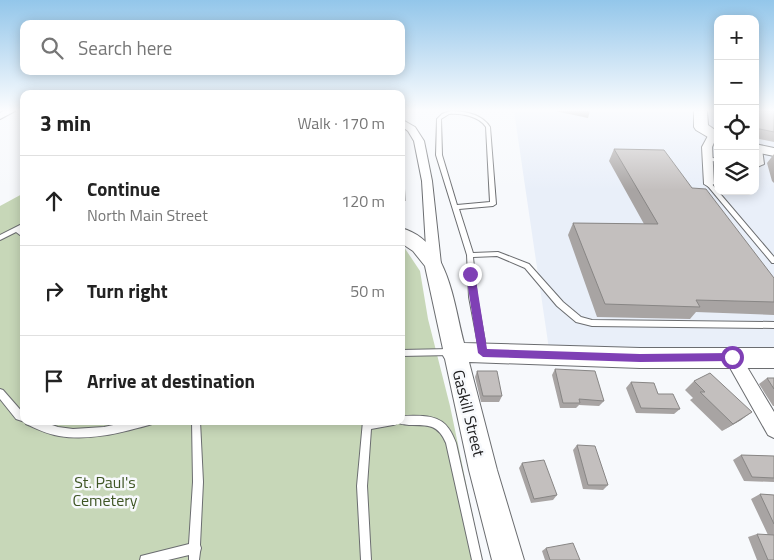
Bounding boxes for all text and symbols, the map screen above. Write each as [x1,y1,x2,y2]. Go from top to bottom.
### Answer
map controls [714,15,759,195]
button: + [714,15,759,60]
search box [20,20,405,75]
text: Search here [78,33,172,62]
icon: search [38,34,66,62]
button: − [714,60,759,105]
button: locate [714,105,759,150]
text: 3 min [40,107,91,139]
text: Walk · 170 m [297,111,385,135]
button: layers [714,150,759,195]
text: Continue [87,174,160,203]
icon: ahead [40,187,68,215]
text: 120 m [341,189,385,213]
text: North Main Street [87,203,208,227]
route end [459,263,482,286]
text: Turn right [87,276,168,305]
icon: right [40,277,68,305]
text: 50 m [350,279,385,303]
route start [721,346,744,369]
text: Arrive at destination [87,366,255,395]
icon: arrive [40,367,68,395]
street label: Gaskill Street [447,367,491,459]
park label: St. Paul's Cemetery [73,470,138,512]

